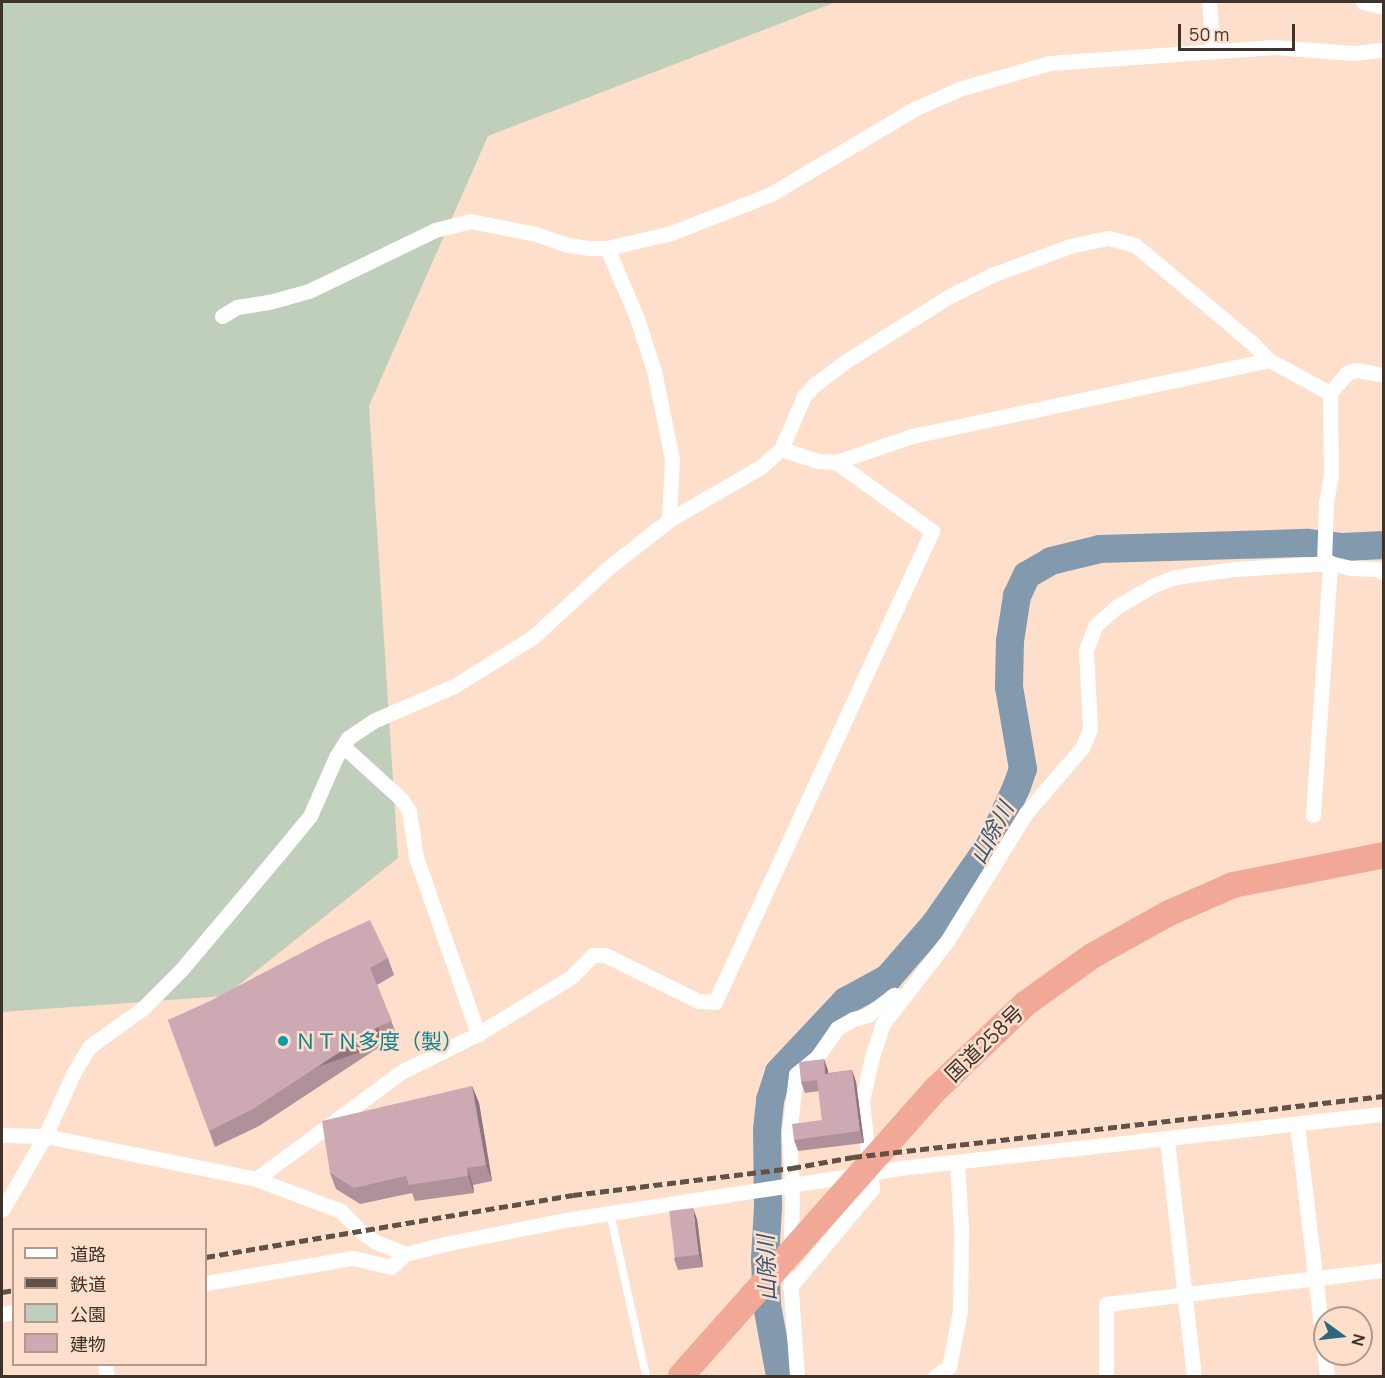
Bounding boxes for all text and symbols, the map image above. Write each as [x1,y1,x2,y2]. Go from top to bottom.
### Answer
scale bar [1181,12,1298,50]
text: 50 m [1189,22,1229,46]
water label: 山除川 [965,798,1019,868]
street label: 国道258号 [940,999,1028,1087]
place label: ＮＴＮ多度（製） [295,1028,463,1054]
marker: ＮＴＮ多度（製） [276,1034,290,1048]
legend [12,1228,207,1366]
water label: 山除川 [753,1235,781,1301]
text: 道路 [70,1242,106,1266]
text: 鉄道 [70,1272,106,1296]
text: 公園 [70,1302,106,1326]
north arrow [1313,1306,1373,1366]
text: 建物 [70,1332,106,1356]
text: N [1346,1332,1371,1349]

